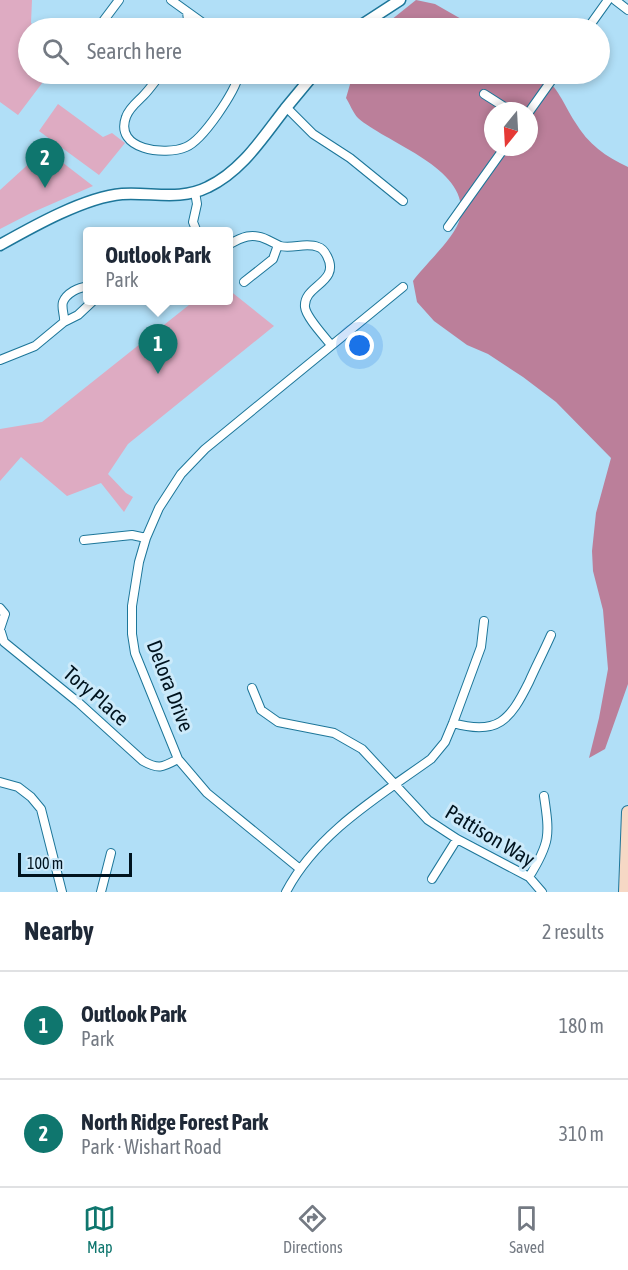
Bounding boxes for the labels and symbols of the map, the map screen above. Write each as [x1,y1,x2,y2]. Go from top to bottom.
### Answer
north arrow [484,102,538,156]
pin: 2 [26,138,64,188]
pin: 1 [138,324,178,374]
your location [345,331,374,360]
street label: Delora Drive [143,637,199,735]
street label: Tory Place [59,660,134,730]
street label: Pattison Way [442,799,540,871]
scale bar [18,850,132,878]

